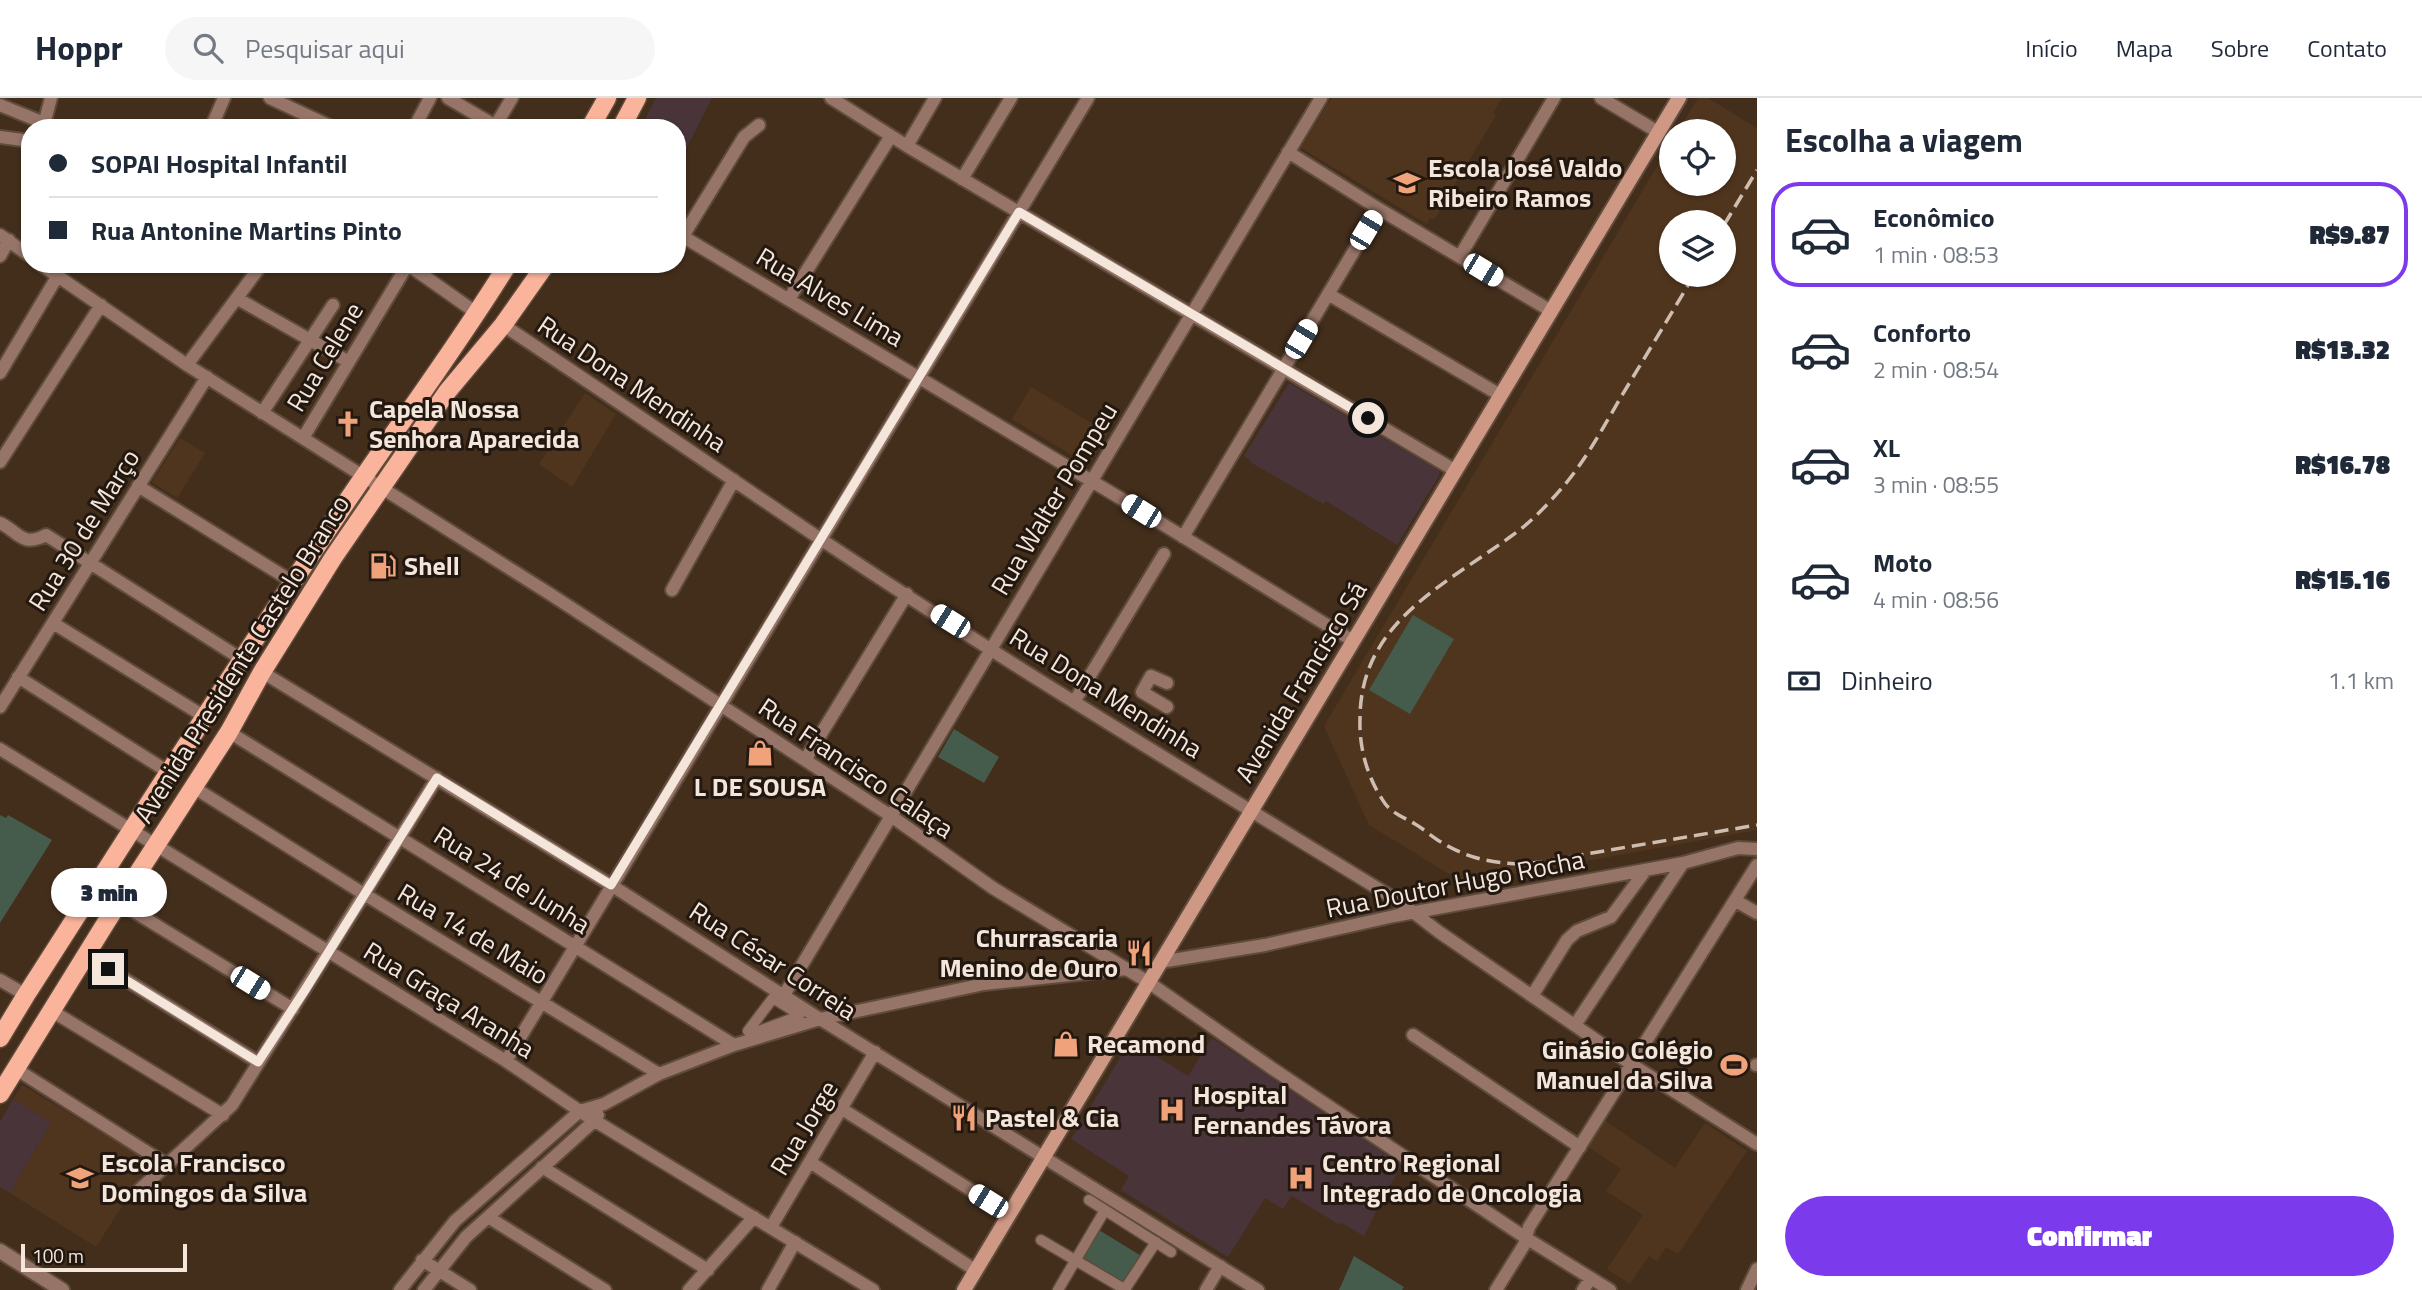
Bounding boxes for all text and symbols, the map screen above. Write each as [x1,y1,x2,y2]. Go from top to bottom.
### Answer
search box [165,17,655,80]
text: Hoppr [35,23,123,73]
icon: search [189,29,227,67]
text: Pesquisar aqui [245,29,405,68]
text: Início [2025,30,2078,66]
text: Mapa [2116,30,2173,66]
text: Sobre [2211,30,2269,66]
text: Contato [2307,30,2387,66]
text: Escolha a viagem [1785,116,2023,164]
map controls [1659,119,1736,287]
button: locate [1659,119,1736,196]
text: SOPAI Hospital Infantil [91,144,348,183]
place label: Escola José Valdo Ribeiro Ramos [1428,148,1622,217]
school or university icon: Escola José Valdo Ribeiro Ramos [1392,168,1422,198]
text: Econômico [1873,198,1995,237]
icon: car [1789,203,1852,266]
car [1347,207,1386,253]
button: layers [1659,210,1736,287]
text: Rua Antonine Martins Pinto [91,211,402,250]
text: R$9.87 [2309,215,2390,254]
street label: Rua Alves Lima [749,237,911,356]
text: 1 min · 08:53 [1873,237,1999,272]
car [1460,250,1507,290]
street label: Rua Celene [277,295,373,419]
street label: Rua Dona Mendinha [530,306,735,462]
text: Conforto [1873,313,1971,352]
car [1282,316,1321,362]
icon: car [1789,318,1852,381]
text: R$13.32 [2295,330,2390,369]
text: 2 min · 08:54 [1873,352,1999,387]
place label: Capela Nossa Senhora Aparecida [369,389,580,458]
street label: Rua Walter Pompeu [981,395,1127,602]
route start [1352,402,1384,434]
church icon: Capela Nossa Senhora Aparecida [333,409,363,439]
text: XL [1873,428,1900,467]
icon: car [1789,433,1852,496]
street label: Rua 30 de Março [18,441,149,618]
text: R$16.78 [2295,445,2390,484]
text: 3 min · 08:55 [1873,467,1999,502]
street label: Avenida Presidente Castelo Branco [124,487,359,830]
car [1118,491,1165,531]
text: Moto [1873,543,1932,582]
place label: Shell [404,546,460,585]
icon: car [1789,548,1852,611]
fuel station icon: Shell [368,551,398,581]
text: R$15.16 [2295,560,2390,599]
street label: Avenida Francisco Sá [1225,574,1376,790]
text: 4 min · 08:56 [1873,582,1999,617]
car [927,601,974,641]
street label: Rua Dona Mendinha [1002,618,1210,768]
text: Dinheiro [1841,661,1933,700]
icon: cash [1785,662,1823,700]
text: 1.1 km [2328,663,2394,698]
street label: Rua Francisco Calaça [751,688,962,847]
shop icon: L DE SOUSA [745,738,775,768]
place label: L DE SOUSA [694,767,827,806]
street label: Rua 24 de Junha [426,816,598,943]
street label: Rua Doutor Hugo Rocha [1322,839,1587,928]
callout: 3 min [50,868,166,916]
street label: Rua 14 de Maio [390,873,556,994]
text: 3 min [80,875,138,910]
street label: Rua César Correia [682,892,865,1029]
place label: Churrascaria Menino de Ouro [939,918,1118,987]
street label: Rua Graça Aranha [356,931,542,1068]
restaurant icon: Churrascaria Menino de Ouro [1124,938,1154,968]
route end [92,953,124,985]
car [227,963,274,1003]
place label: Recamond [1087,1024,1205,1063]
shop icon: Recamond [1051,1029,1081,1059]
place label: Ginásio Colégio Manuel da Silva [1535,1030,1713,1099]
sports icon: Ginásio Colégio Manuel da Silva [1719,1050,1749,1080]
street label: Rua Jorge [760,1073,847,1183]
place label: Hospital Fernandes Távora [1193,1075,1391,1144]
hospital icon: Hospital Fernandes Távora [1157,1095,1187,1125]
place label: Pastel & Cia [985,1098,1119,1137]
restaurant icon: Pastel & Cia [949,1103,979,1133]
place label: Escola Francisco Domingos da Silva [101,1143,307,1212]
place label: Centro Regional Integrado de Oncologia [1322,1143,1582,1212]
school or university icon: Escola Francisco Domingos da Silva [65,1163,95,1193]
hospital icon: Centro Regional Integrado de Oncologia [1286,1163,1316,1193]
car [965,1181,1012,1221]
button: Confirmar [1785,1196,2394,1276]
scale bar [21,1241,187,1273]
text: 100 m [32,1241,84,1270]

